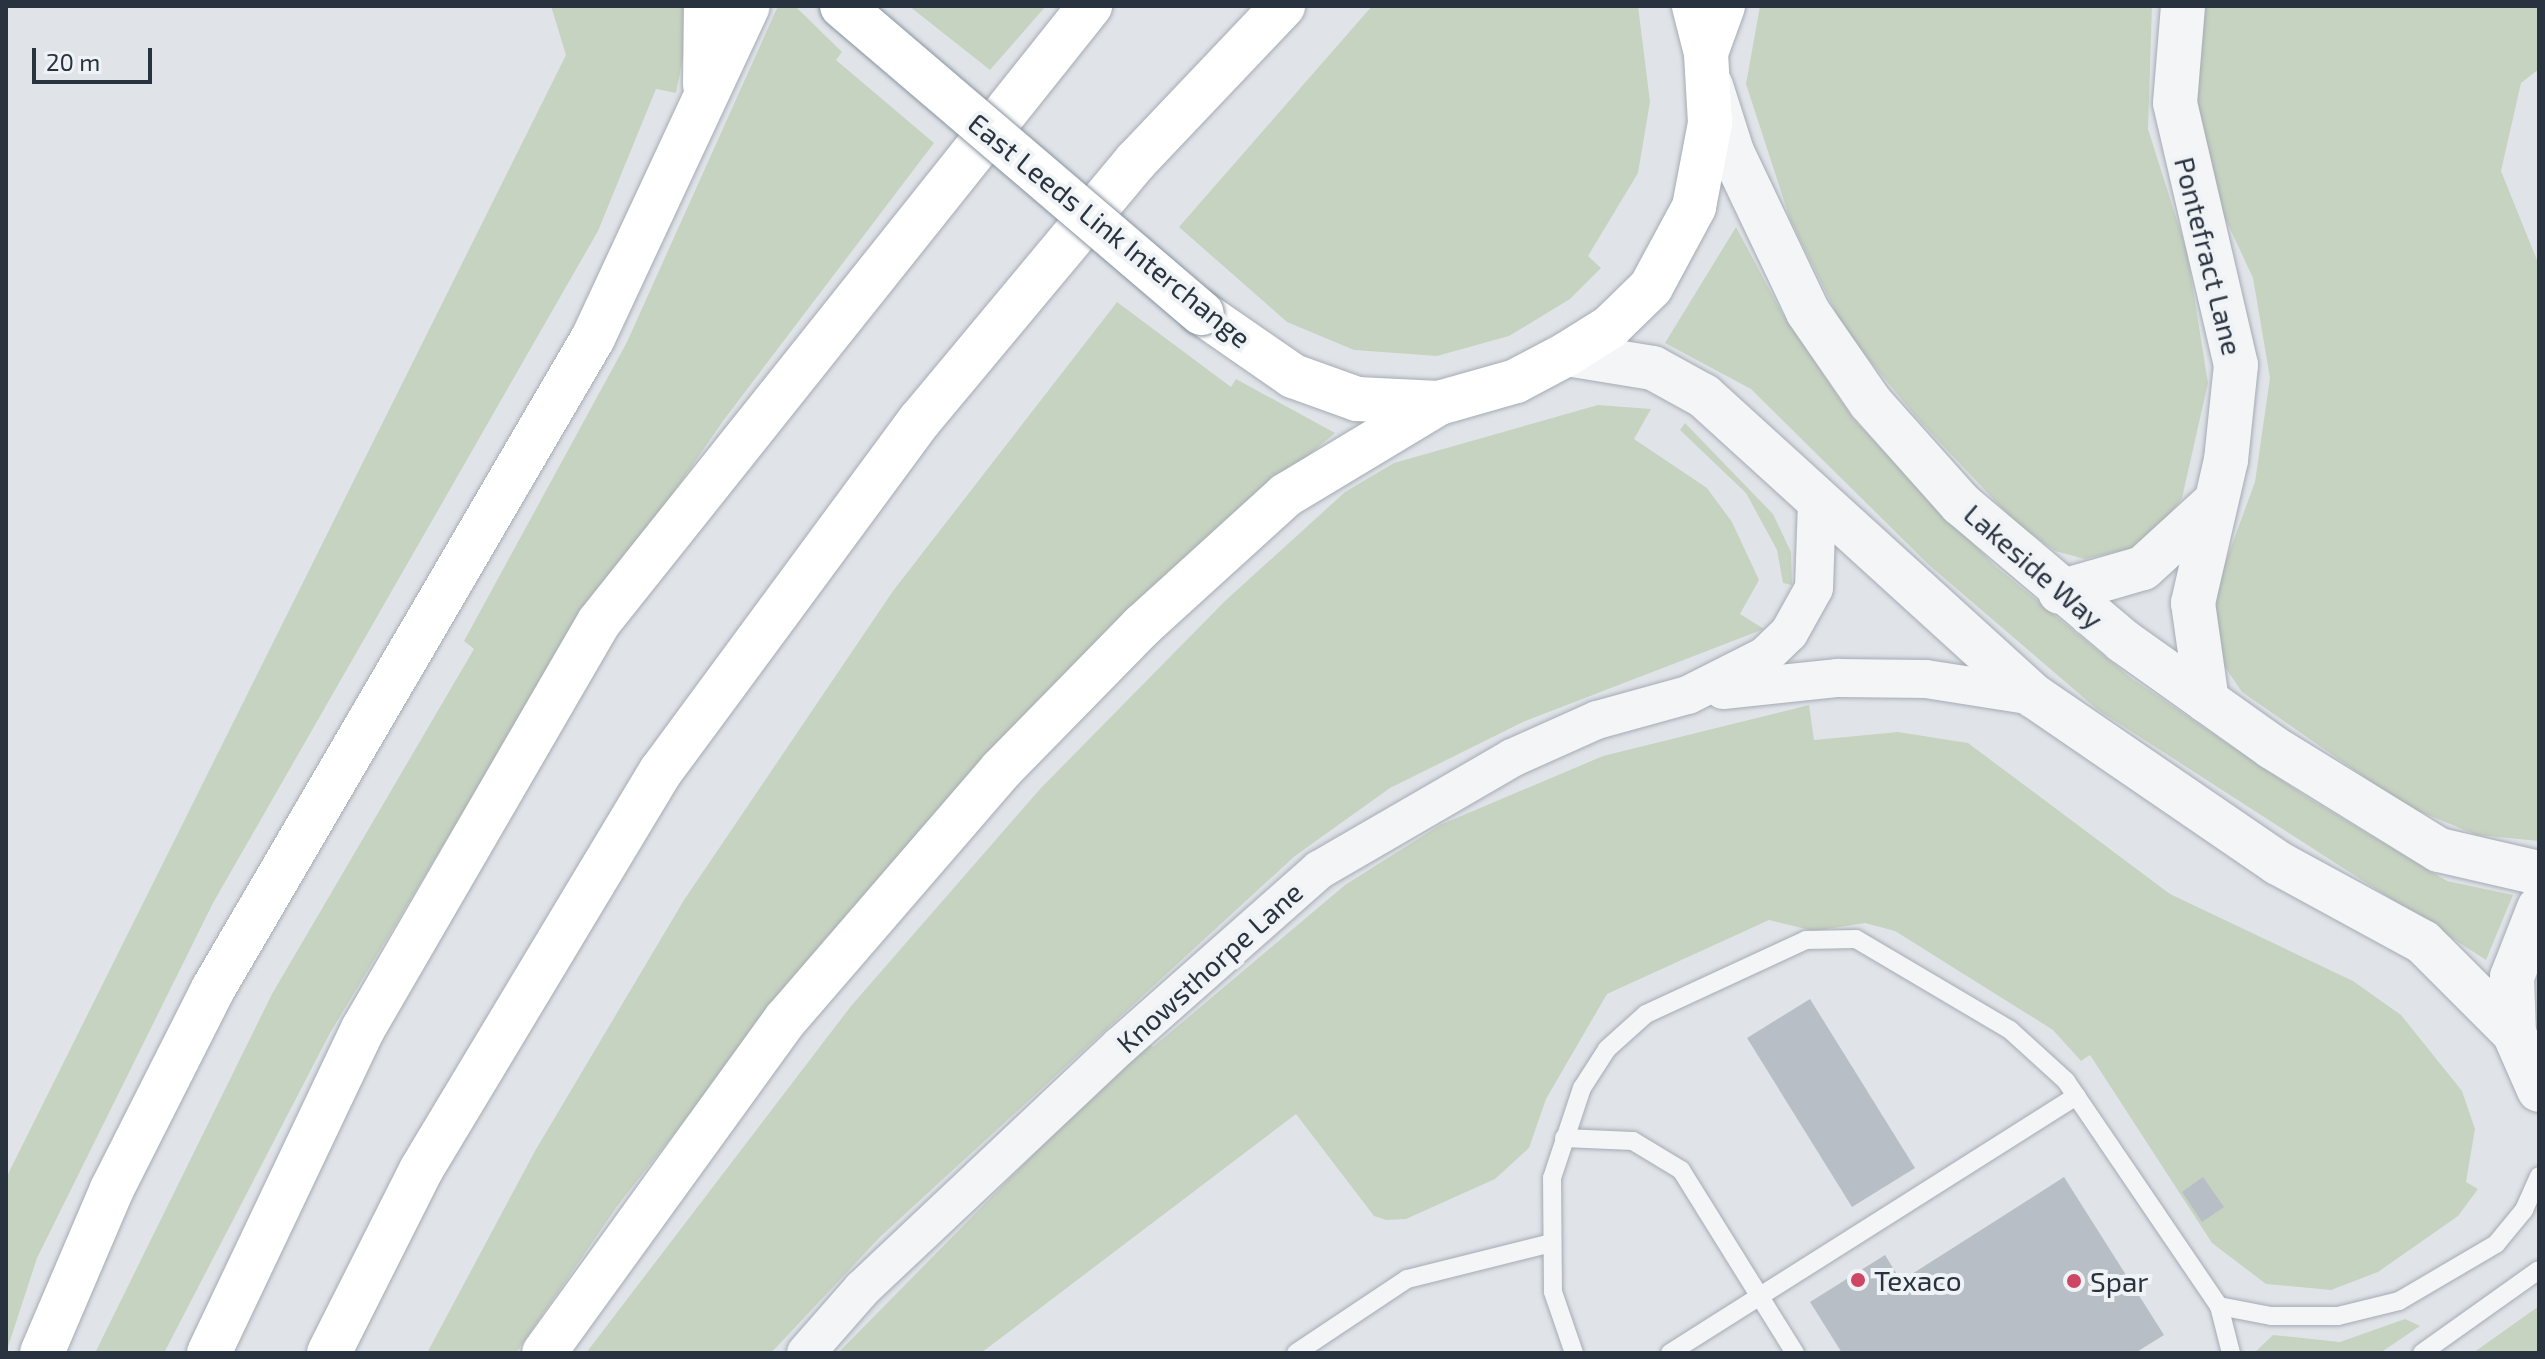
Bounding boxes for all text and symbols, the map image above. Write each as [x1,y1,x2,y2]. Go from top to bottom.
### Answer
scale bar [36,32,156,82]
text: 20 m [46,47,100,76]
street label: East Leeds Link Interchange [962,106,1258,354]
street label: Pontefract Lane [2168,153,2250,359]
street label: Lakeside Way [1958,496,2110,636]
street label: Knowsthorpe Lane [1109,875,1309,1059]
place label: Texaco [1874,1263,1962,1297]
place label: Spar [2090,1264,2149,1298]
marker: Texaco [1849,1271,1867,1289]
marker: Spar [2065,1272,2083,1290]

